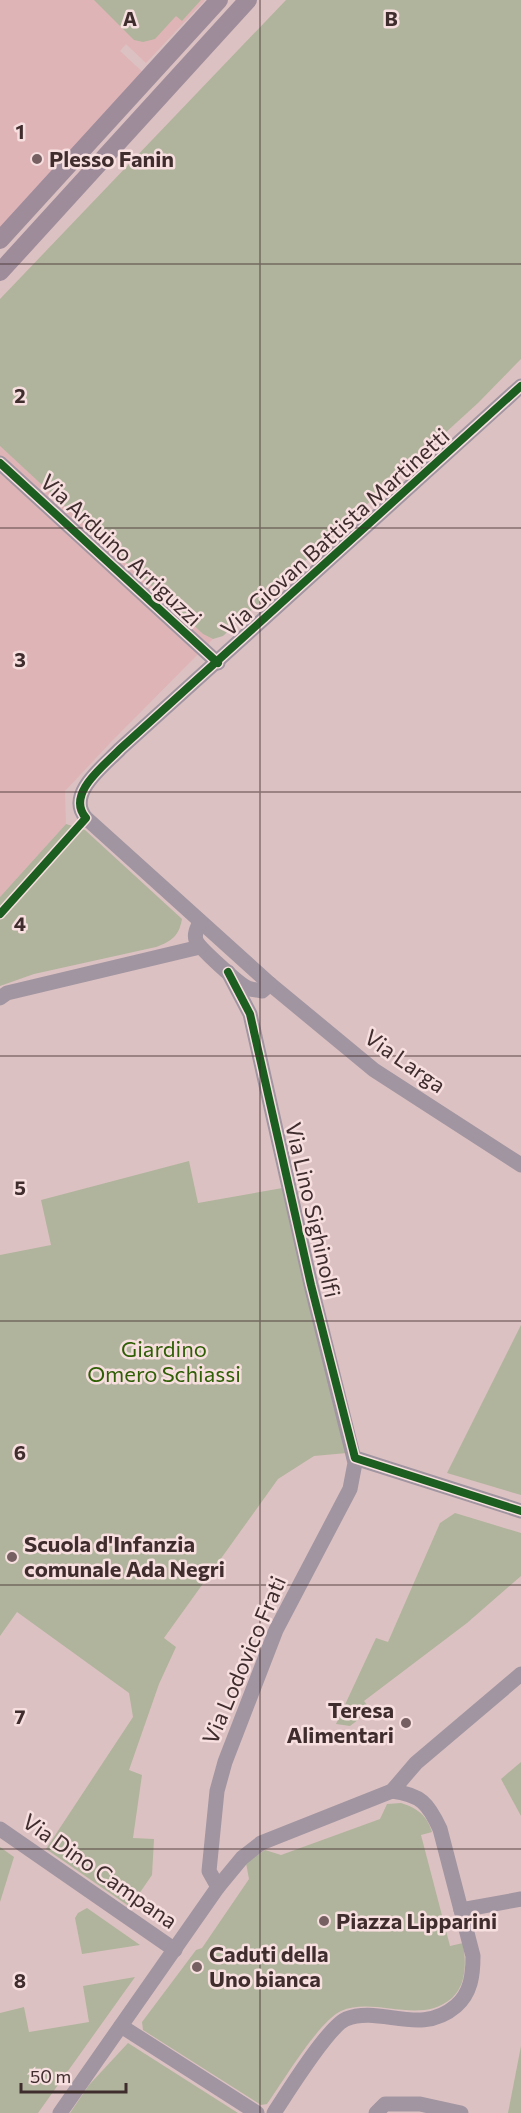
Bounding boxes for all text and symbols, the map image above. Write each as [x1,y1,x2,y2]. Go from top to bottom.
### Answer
text: A [123,6,137,30]
text: B [384,6,398,30]
text: 1 [15,119,25,143]
place label: Plesso Fanin [49,145,174,172]
marker: Plesso Fanin [30,152,44,166]
text: 2 [14,383,26,407]
street label: Via Giovan Battista Martinetti [215,422,454,641]
street label: Via Arduino Arriguzzi [35,468,208,631]
text: 3 [14,647,26,671]
text: 4 [14,911,26,935]
street label: Via Larga [360,1023,451,1098]
street label: Via Lino Sighinolfi [280,1120,347,1300]
text: 5 [14,1175,26,1199]
park label: Giardino Omero Schiassi [87,1335,241,1387]
text: 6 [14,1440,26,1464]
place label: Scuola d'Infanzia comunale Ada Negri [24,1530,225,1582]
marker: Scuola d'Infanzia comunale Ada Negri [5,1550,19,1564]
street label: Via Lodovico Frati [196,1572,291,1748]
place label: Teresa Alimentari [286,1696,394,1748]
text: 7 [15,1704,26,1728]
marker: Teresa Alimentari [399,1716,413,1730]
street label: Via Dino Campana [18,1807,183,1934]
place label: Piazza Lipparini [336,1907,497,1934]
marker: Piazza Lipparini [317,1914,331,1928]
place label: Caduti della Uno bianca [209,1940,329,1992]
marker: Caduti della Uno bianca [190,1960,204,1974]
text: 8 [14,1968,26,1992]
scale bar [21,2056,126,2094]
text: 50 m [30,2065,71,2087]

